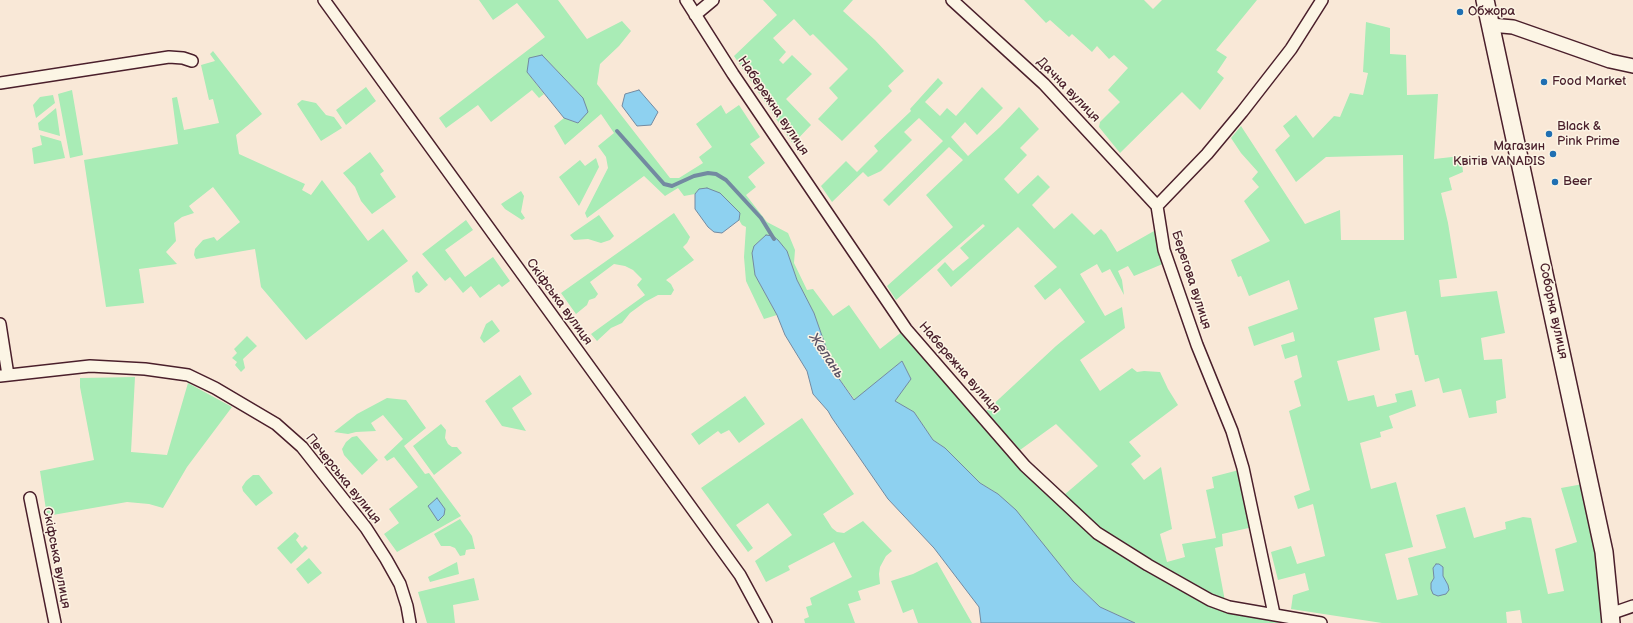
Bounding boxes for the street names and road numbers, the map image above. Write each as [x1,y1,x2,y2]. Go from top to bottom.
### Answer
street label: Набережна вулиця [734,53,812,159]
street label: Дачна вулиця [1033,54,1103,126]
street label: Берегова вулиця [1168,229,1214,331]
street label: Скіфська вулиця [522,256,596,348]
street label: Соборна вулиця [1535,262,1571,360]
street label: Набережна вулиця [915,319,1003,417]
street label: Печерська вулиця [302,431,384,527]
street label: Скіфська вулиця [39,506,73,610]

